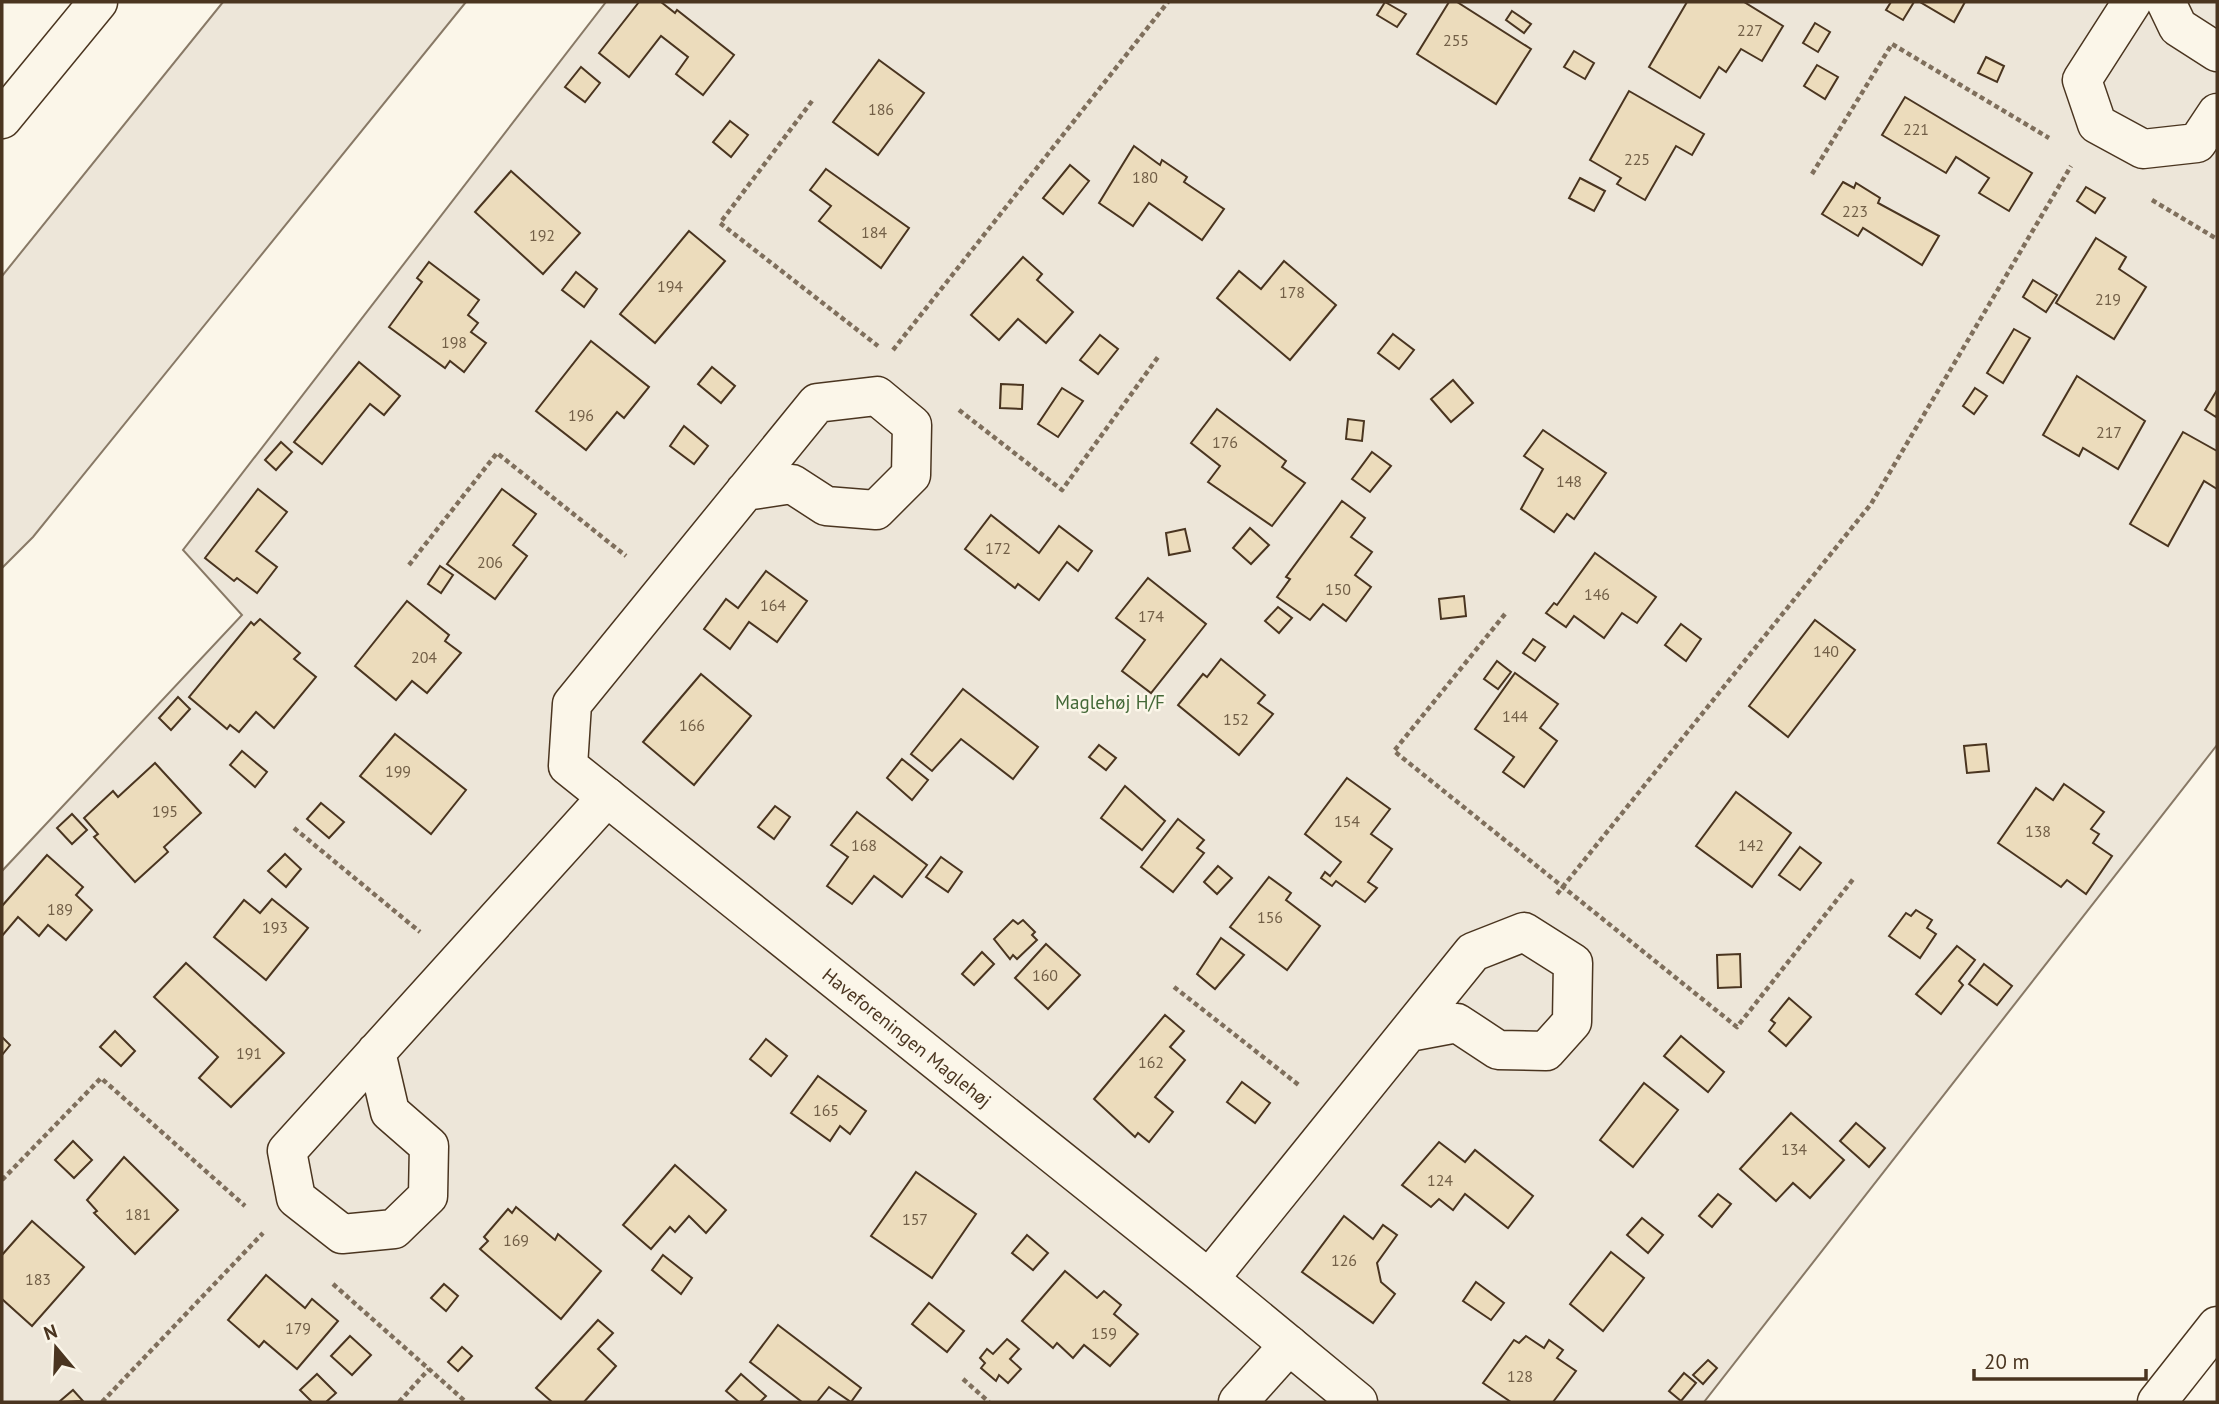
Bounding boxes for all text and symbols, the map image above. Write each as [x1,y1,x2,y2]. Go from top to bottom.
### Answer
house number: 227 [1737,20,1763,40]
house number: 255 [1443,30,1469,50]
house number: 186 [868,99,894,119]
house number: 221 [1903,119,1929,139]
house number: 225 [1624,149,1650,169]
house number: 180 [1132,167,1158,187]
house number: 223 [1842,201,1868,221]
house number: 184 [861,222,887,242]
house number: 192 [529,225,555,245]
house number: 194 [657,276,683,296]
house number: 178 [1279,282,1305,302]
house number: 219 [2095,289,2121,309]
house number: 198 [441,332,467,352]
house number: 196 [568,405,594,425]
house number: 217 [2096,422,2122,442]
house number: 176 [1212,432,1238,452]
house number: 148 [1556,471,1582,491]
house number: 172 [985,538,1011,558]
house number: 206 [477,552,503,572]
house number: 150 [1325,579,1351,599]
house number: 146 [1584,584,1610,604]
house number: 164 [760,595,786,615]
house number: 174 [1138,606,1164,626]
house number: 140 [1813,641,1839,661]
house number: 204 [411,647,437,667]
park label: Maglehøj H/F [1055,690,1165,714]
house number: 144 [1502,706,1528,726]
house number: 152 [1223,709,1249,729]
house number: 166 [679,715,705,735]
house number: 199 [385,761,411,781]
house number: 195 [152,801,178,821]
house number: 154 [1334,811,1360,831]
house number: 138 [2025,821,2051,841]
house number: 168 [851,835,877,855]
house number: 142 [1738,835,1764,855]
house number: 189 [47,899,73,919]
house number: 156 [1257,907,1283,927]
house number: 193 [262,917,288,937]
street label: Haveforeningen Maglehøj [818,962,996,1112]
house number: 160 [1032,965,1058,985]
house number: 191 [236,1043,262,1063]
house number: 162 [1138,1052,1164,1072]
house number: 165 [813,1100,839,1120]
house number: 134 [1781,1139,1807,1159]
house number: 124 [1427,1170,1453,1190]
house number: 181 [125,1204,151,1224]
house number: 157 [902,1209,928,1229]
house number: 169 [503,1230,529,1250]
house number: 126 [1331,1250,1357,1270]
house number: 183 [25,1269,51,1289]
north arrow [21,1313,91,1383]
house number: 179 [285,1318,311,1338]
text: N [41,1319,60,1345]
house number: 159 [1091,1323,1117,1343]
scale bar [1974,1338,2146,1382]
text: 20 m [1984,1348,2030,1375]
house number: 128 [1507,1366,1533,1386]

